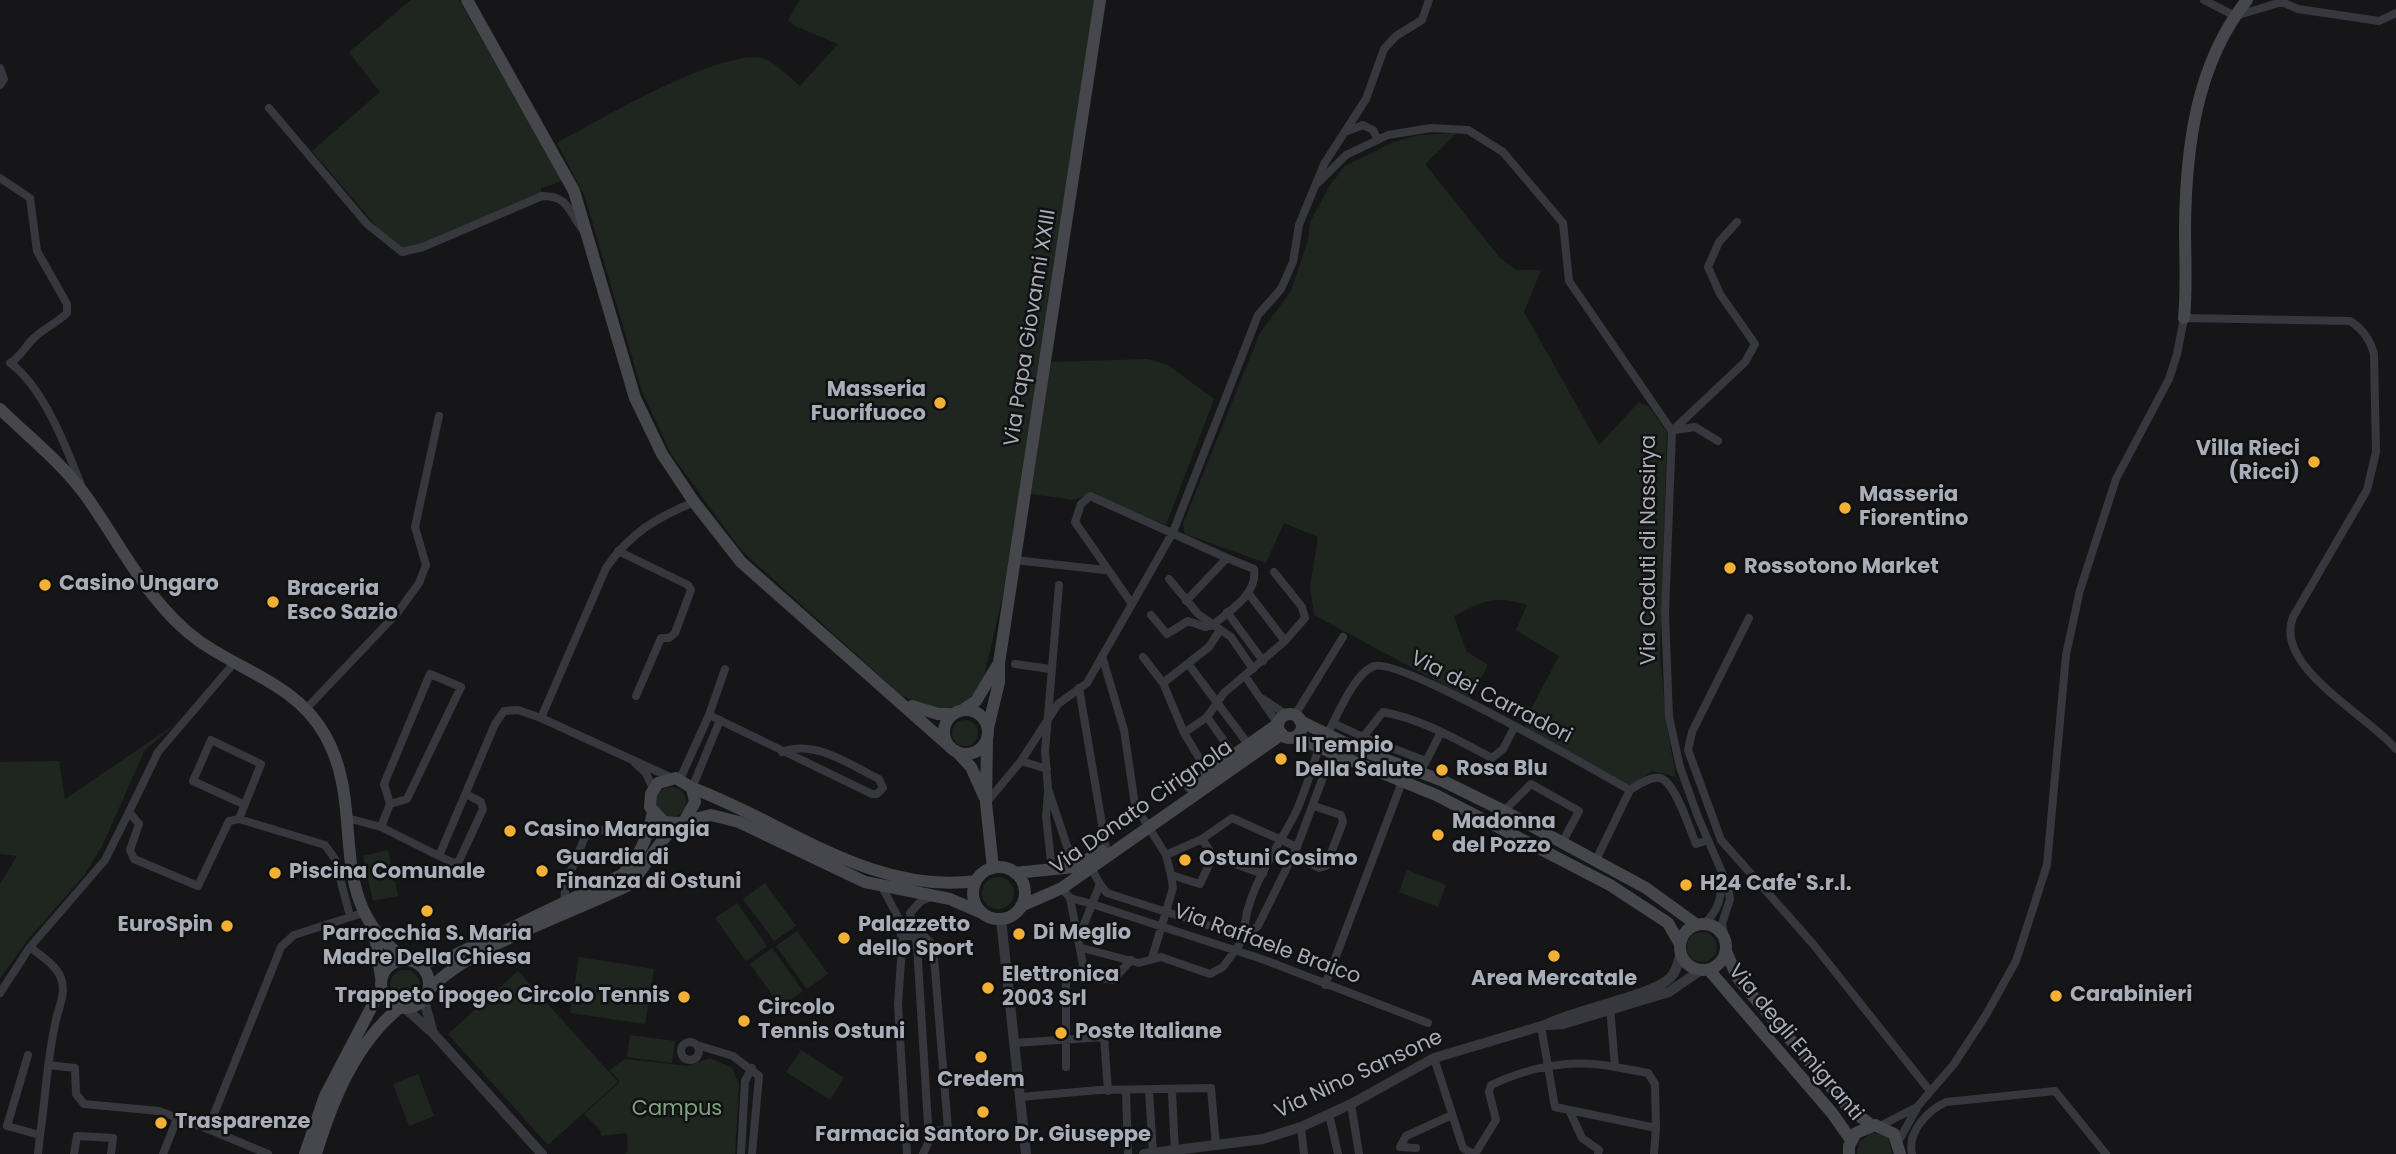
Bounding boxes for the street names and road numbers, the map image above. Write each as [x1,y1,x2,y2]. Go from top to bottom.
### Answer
street label: Via Papa Giovanni XXIII [1000,208,1062,448]
street label: Via Caduti di Nassirya [1637,435,1663,665]
street label: Via dei Carradori [1406,646,1576,750]
street label: Via Donato Cirignola [1046,736,1238,880]
street label: Via Raffaele Braico [1170,899,1364,991]
street label: Via degli Emigranti [1722,960,1868,1126]
street label: Via Nino Sansone [1271,1025,1447,1125]

